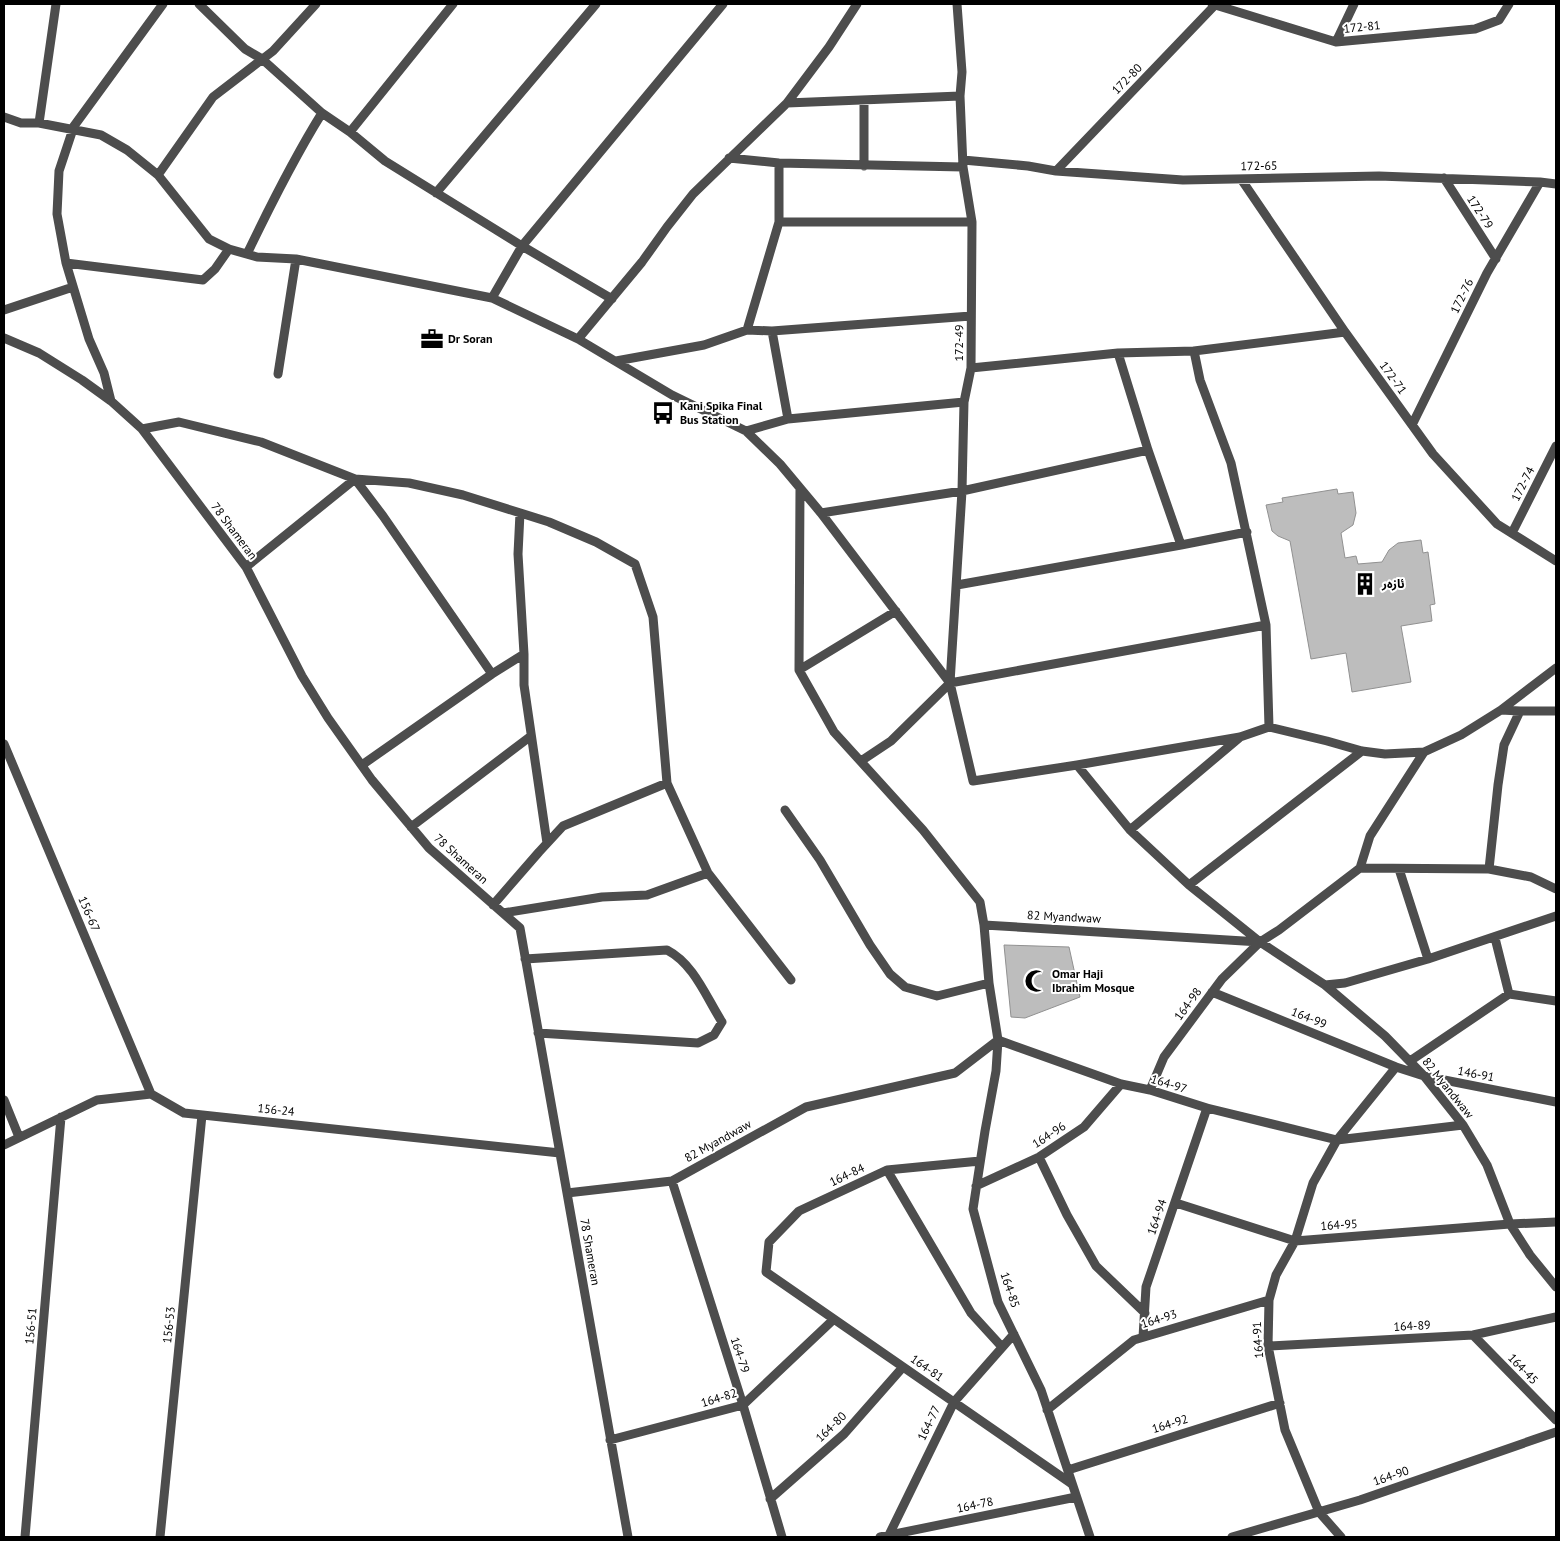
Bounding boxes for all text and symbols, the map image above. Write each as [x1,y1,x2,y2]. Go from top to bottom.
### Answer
street label: 172-81 [1343,17,1381,36]
street label: 172-80 [1108,60,1145,97]
street label: 172-65 [1240,158,1278,173]
street label: 172-79 [1464,192,1497,231]
street label: 172-76 [1447,276,1476,316]
street label: 172-49 [951,324,966,362]
office icon: Dr Soran [419,326,445,352]
place label: Dr Soran [448,331,493,346]
street label: 172-71 [1376,358,1410,397]
place label: Kani Spika Final Bus Station [680,398,763,427]
bus stop icon: Kani Spika Final Bus Station [650,400,676,426]
street label: 172-74 [1507,463,1538,504]
street label: 78 Shameran [208,499,261,562]
building icon: ئازەر [1352,571,1378,597]
place label: ئازەر [1381,576,1405,591]
street label: 78 Shameran [431,830,491,887]
street label: 156-67 [75,894,104,934]
street label: 82 Myandwaw [1027,907,1102,926]
place label: Omar Haji Ibrahim Mosque [1052,966,1135,995]
mosque icon: Omar Haji Ibrahim Mosque [1023,968,1049,994]
street label: 164-98 [1171,984,1205,1023]
street label: 164-99 [1289,1004,1329,1031]
street label: 82 Myandwaw [1419,1054,1478,1121]
street label: 146-91 [1456,1063,1496,1084]
street label: 164-97 [1149,1071,1189,1096]
street label: 156-24 [257,1100,296,1119]
street label: 82 Myandwaw [682,1116,754,1165]
street label: 164-96 [1029,1118,1068,1151]
street label: 164-84 [827,1160,867,1189]
street label: 164-94 [1143,1196,1170,1237]
street label: 164-95 [1320,1216,1358,1233]
street label: 78 Shameran [577,1217,604,1287]
street label: 164-85 [997,1270,1024,1310]
street label: 156-53 [159,1306,178,1344]
street label: 164-93 [1139,1306,1179,1331]
street label: 156-51 [21,1307,40,1345]
street label: 164-89 [1393,1317,1431,1334]
street label: 164-91 [1249,1321,1266,1359]
street label: 164-79 [728,1335,753,1375]
street label: 164-45 [1505,1350,1542,1387]
street label: 164-81 [908,1351,947,1384]
street label: 164-82 [699,1385,739,1410]
street label: 164-77 [914,1403,943,1443]
street label: 164-80 [812,1408,850,1445]
street label: 164-92 [1150,1411,1190,1436]
street label: 164-90 [1371,1462,1411,1489]
street label: 164-78 [955,1493,995,1516]

